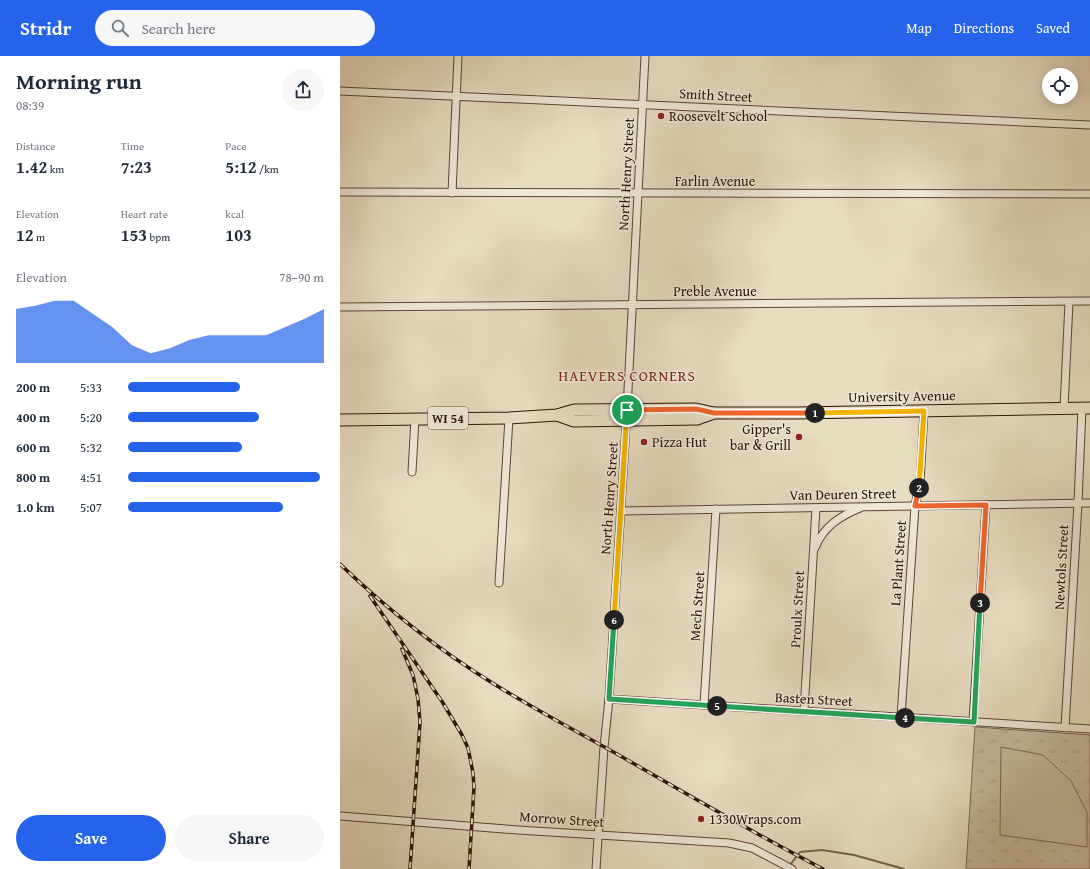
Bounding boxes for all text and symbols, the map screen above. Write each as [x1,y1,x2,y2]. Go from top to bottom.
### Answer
search box [95,10,375,46]
text: Stridr [20,14,71,42]
icon: search [109,17,131,39]
text: Search here [141,18,215,39]
text: Map [906,18,932,38]
text: Directions [954,18,1014,38]
text: Saved [1036,18,1070,38]
text: Morning run [16,65,142,97]
map controls [1042,68,1078,104]
button: locate [1042,68,1078,104]
button: share [282,69,324,111]
street label: Smith Street [679,83,753,107]
text: 08:39 [16,96,44,115]
place label: Roosevelt School [669,106,768,126]
marker: Roosevelt School [656,111,666,121]
street label: North Henry Street [613,117,639,231]
text: Distance [16,138,55,154]
text: Time [121,138,144,154]
text: Pace [225,138,246,154]
text: 1.42 [16,154,47,179]
text: 7:23 [121,154,152,179]
text: 5:12 [225,154,257,179]
text: km [47,161,64,177]
text: /km [257,161,279,177]
street label: Farlin Avenue [675,171,756,191]
text: Elevation [16,206,59,222]
text: Heart rate [121,206,168,222]
text: kcal [225,206,244,222]
text: 12 [16,222,34,247]
text: 153 [121,222,147,247]
text: 103 [225,222,252,247]
text: m [34,229,45,245]
text: bpm [147,229,170,245]
text: Elevation [16,268,67,287]
text: 78–90 m [279,268,324,287]
street label: Preble Avenue [673,281,757,301]
district label: HAEVERS CORNERS [558,365,696,386]
text: 200 m [16,378,50,397]
text: 5:33 [80,378,102,397]
street label: University Avenue [848,385,956,407]
pin [610,393,644,427]
icon: arrive [616,399,638,421]
pin: 1 [805,403,825,423]
text: 1 [812,405,818,421]
road number: WI 54 [428,407,468,429]
text: 400 m [16,408,50,427]
text: 5:20 [80,408,102,427]
place label: Gipper's bar & Grill [730,419,791,455]
place label: Pizza Hut [652,432,707,452]
marker: Gipper's bar & Grill [794,432,804,442]
marker: Pizza Hut [639,437,649,447]
text: 600 m [16,438,50,457]
text: 5:32 [80,438,102,457]
street label: North Henry Street [595,441,623,555]
text: 800 m [16,468,50,487]
text: 4:51 [80,468,102,487]
pin: 2 [909,478,929,498]
text: 2 [916,480,922,496]
street label: Van Deuren Street [789,483,897,505]
text: 1.0 km [16,498,55,517]
text: 5:07 [80,498,102,517]
street label: La Plant Street [885,519,911,607]
street label: Newtols Street [1049,524,1073,610]
street label: Mech Street [685,570,709,642]
street label: Proulx Street [785,570,809,648]
pin: 3 [970,593,990,613]
text: 3 [977,595,983,611]
pin: 6 [604,610,624,630]
text: 6 [611,612,617,628]
street label: Basten Street [775,687,854,711]
pin: 5 [707,696,727,716]
text: 5 [714,698,720,714]
pin: 4 [895,708,915,728]
text: 4 [902,710,908,726]
street label: Morrow Street [519,806,605,832]
place label: 1330Wraps.com [709,809,802,829]
marker: 1330Wraps.com [696,814,706,824]
button: Save [16,815,166,861]
button: Share [174,815,324,861]

